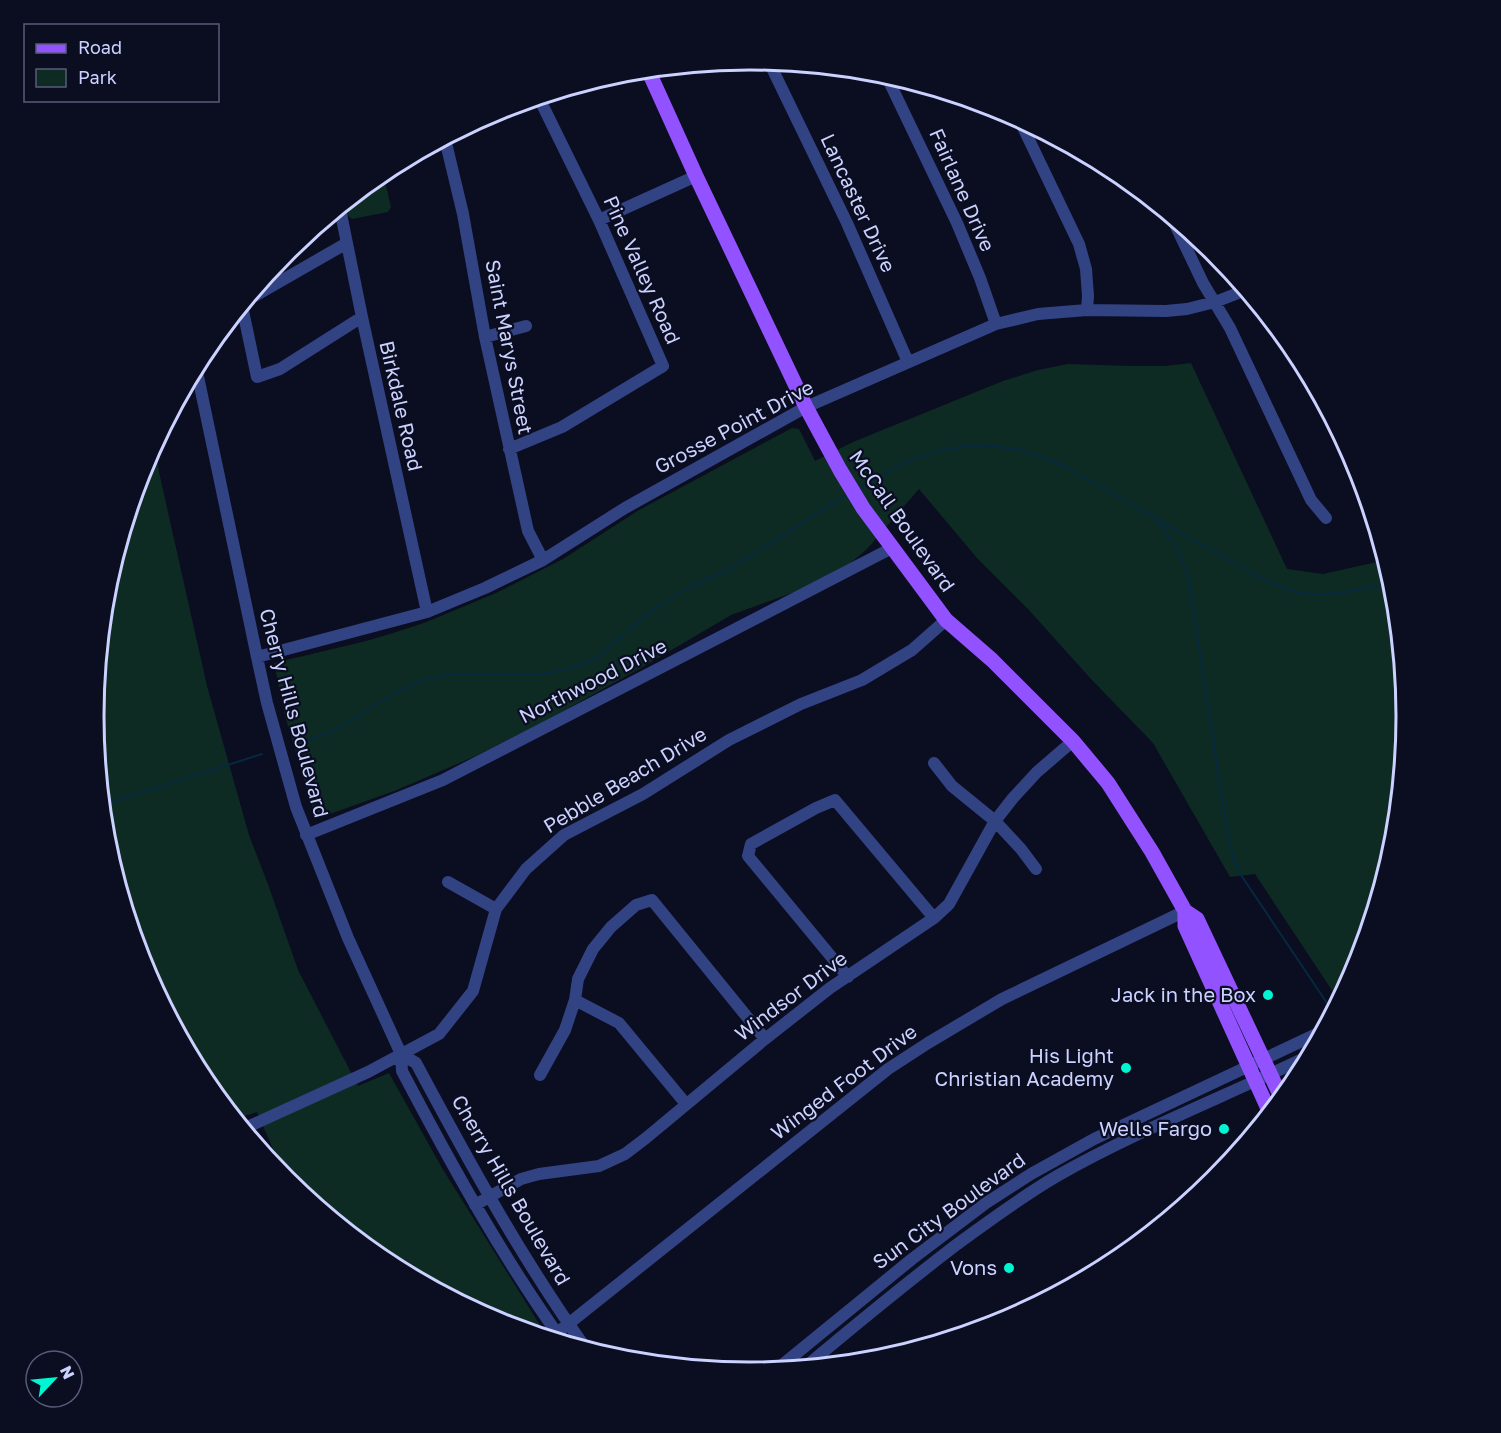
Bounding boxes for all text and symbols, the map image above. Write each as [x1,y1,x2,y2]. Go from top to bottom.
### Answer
legend [24,24,219,102]
text: Road [78,36,122,58]
text: Park [78,66,117,88]
street label: Fairlane Drive [925,124,1001,255]
street label: Lancaster Drive [816,130,901,276]
street label: Pine Valley Road [599,192,686,348]
street label: Saint Marys Street [481,257,539,436]
street label: Birkdale Road [375,338,429,473]
street label: Grosse Point Drive [650,374,817,478]
street label: McCall Boulevard [845,445,961,596]
street label: Cherry Hills Boulevard [255,606,334,820]
street label: Northwood Drive [515,633,670,728]
street label: Pebble Beach Drive [539,721,710,837]
street label: Windsor Drive [730,945,851,1045]
place label: Jack in the Box [1111,982,1256,1006]
marker: Jack in the Box [1261,988,1275,1002]
street label: Winged Foot Drive [766,1019,921,1144]
place label: His Light Christian Academy [935,1043,1114,1090]
marker: His Light Christian Academy [1119,1061,1133,1075]
street label: Cherry Hills Boulevard [448,1090,576,1289]
place label: Wells Fargo [1099,1116,1212,1140]
marker: Wells Fargo [1217,1122,1231,1136]
street label: Sun City Boulevard [868,1147,1029,1274]
place label: Vons [950,1255,997,1279]
marker: Vons [1002,1261,1016,1275]
north arrow [24,1349,84,1409]
text: N [56,1363,79,1382]

